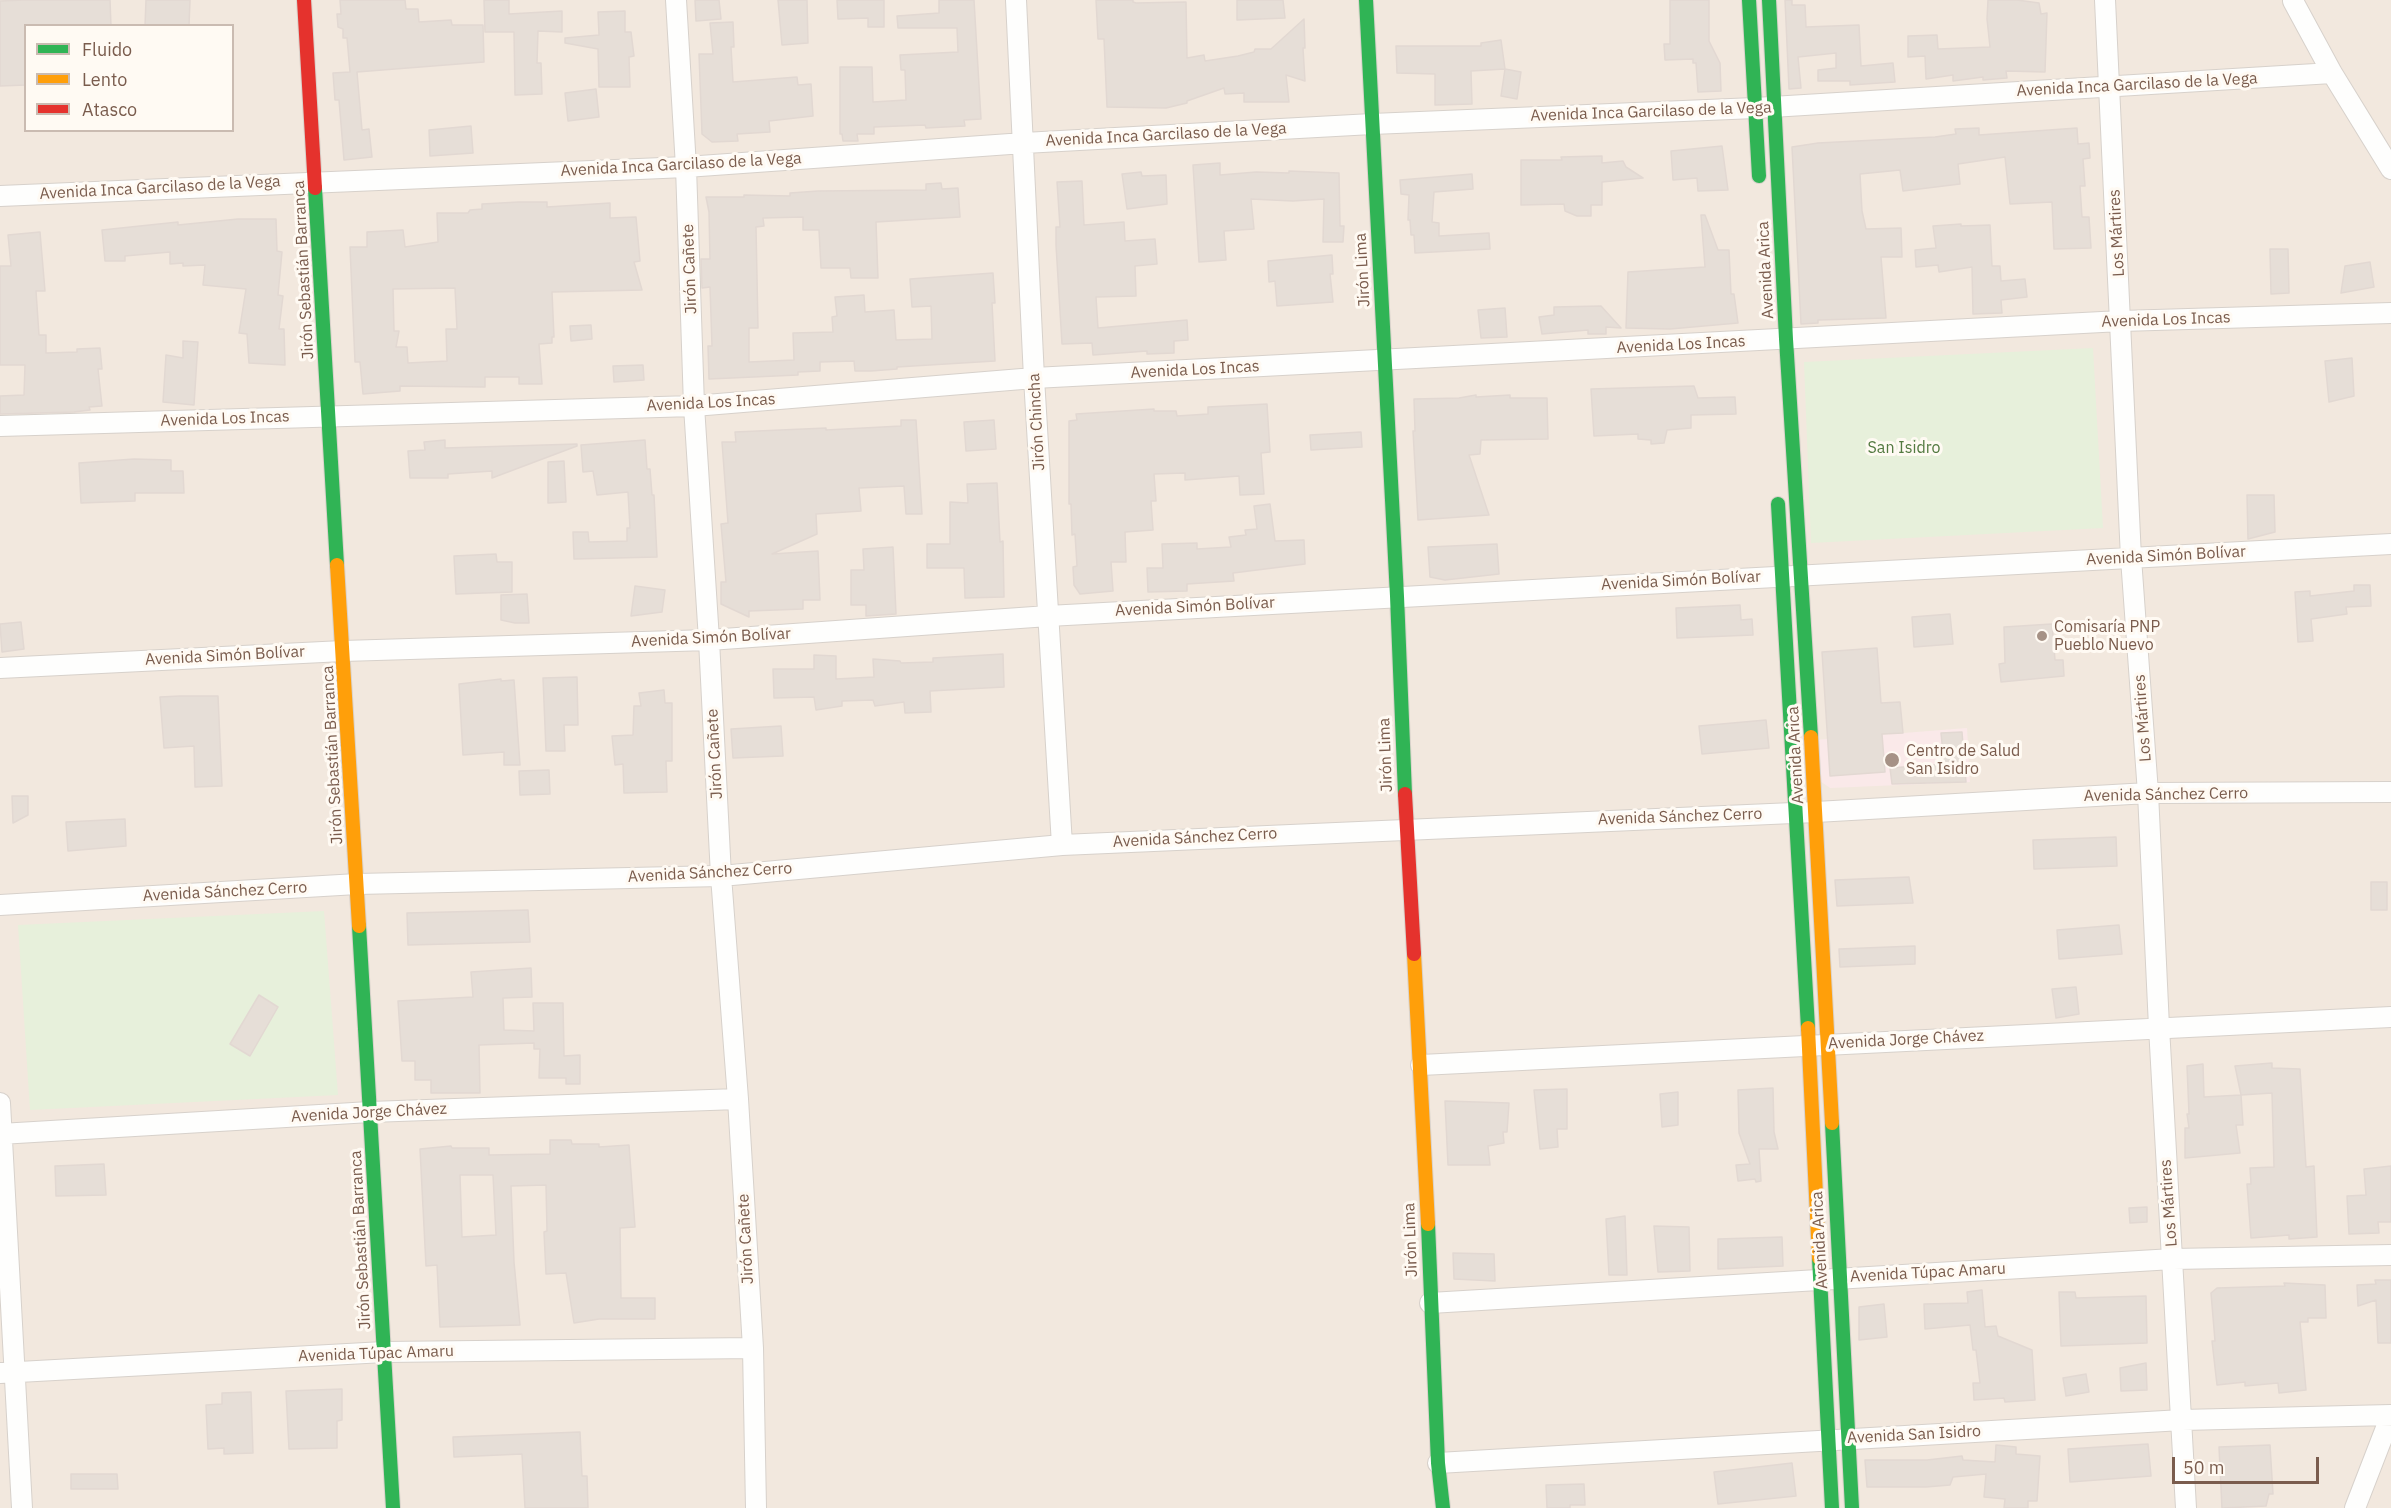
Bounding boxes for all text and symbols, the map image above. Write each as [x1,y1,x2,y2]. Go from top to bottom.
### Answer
legend [24,24,234,132]
text: Fluido [82,38,132,61]
text: Lento [82,68,127,91]
street label: Avenida Inca Garcilaso de la Vega [2016,69,2258,101]
text: Atasco [82,98,137,121]
street label: Avenida Inca Garcilaso de la Vega [1530,98,1772,126]
street label: Avenida Inca Garcilaso de la Vega [1045,119,1287,151]
street label: Avenida Inca Garcilaso de la Vega [560,149,802,181]
street label: Avenida Inca Garcilaso de la Vega [39,172,281,204]
street label: Jirón Sebastián Barranca [290,180,318,360]
street label: Los Mártires [2105,189,2129,277]
street label: Avenida Arica [1754,221,1778,319]
street label: Jirón Cañete [679,223,701,315]
street label: Jirón Lima [1351,232,1375,308]
street label: Avenida Los Incas [2101,308,2231,332]
street label: Avenida Los Incas [1616,332,1746,358]
street label: Avenida Los Incas [1130,357,1260,383]
street label: Jirón Chincha [1025,373,1049,471]
street label: Avenida Los Incas [646,390,776,416]
street label: Avenida Los Incas [160,407,290,431]
park label: San Isidro [1868,438,1940,458]
street label: Avenida Simón Bolívar [2086,542,2246,570]
street label: Avenida Simón Bolívar [1601,567,1761,595]
street label: Avenida Simón Bolívar [1115,593,1275,621]
place label: Comisaría PNP Pueblo Nuevo [2054,617,2160,655]
street label: Avenida Simón Bolívar [631,624,791,652]
marker: Comisaría PNP Pueblo Nuevo [2035,629,2049,643]
street label: Avenida Simón Bolívar [145,642,305,670]
street label: Jirón Sebastián Barranca [319,665,347,845]
street label: Los Mártires [2130,674,2156,762]
street label: Avenida Arica [1784,706,1808,804]
street label: Jirón Cañete [703,708,727,800]
street label: Jirón Lima [1375,718,1397,792]
place label: Centro de Salud San Isidro [1906,741,2020,779]
marker: Centro de Salud San Isidro [1883,751,1901,769]
street label: Avenida Sánchez Cerro [2084,784,2248,806]
street label: Avenida Sánchez Cerro [1597,805,1763,829]
street label: Avenida Sánchez Cerro [1112,824,1278,852]
street label: Avenida Sánchez Cerro [627,859,793,887]
street label: Avenida Sánchez Cerro [142,878,308,906]
street label: Avenida Jorge Chávez [1828,1026,1984,1054]
street label: Avenida Jorge Chávez [291,1099,447,1127]
street label: Jirón Sebastián Barranca [347,1150,375,1330]
street label: Los Mártires [2156,1159,2182,1247]
street label: Avenida Arica [1808,1191,1832,1289]
street label: Jirón Cañete [734,1193,758,1285]
street label: Jirón Lima [1400,1203,1422,1277]
street label: Avenida Túpac Amaru [1850,1259,2006,1287]
street label: Avenida Túpac Amaru [298,1342,454,1366]
street label: Avenida San Isidro [1847,1422,1981,1448]
scale bar [2175,1445,2322,1483]
text: 50 m [2183,1456,2225,1479]

